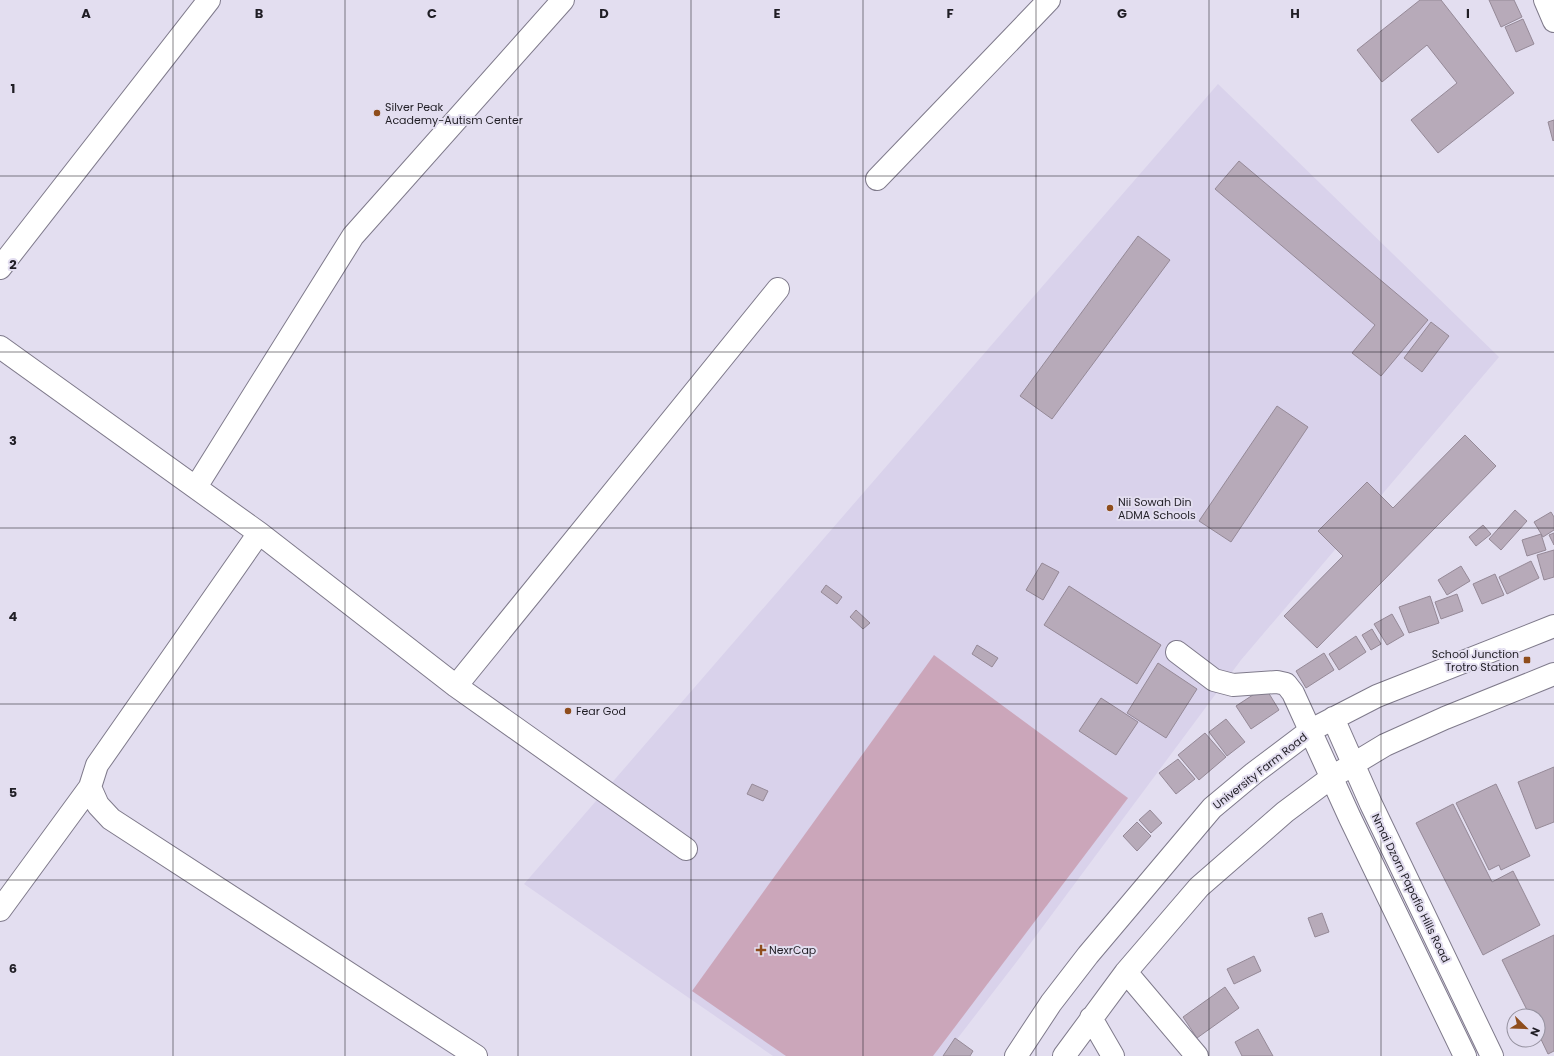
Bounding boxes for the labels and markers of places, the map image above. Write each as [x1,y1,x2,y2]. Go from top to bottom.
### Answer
place label: Silver Peak Academy-Autism Center [385,99,523,128]
marker: Silver Peak Academy-Autism Center [372,108,382,118]
place label: Nii Sowah Din ADMA Schools [1118,494,1196,523]
marker: Nii Sowah Din ADMA Schools [1105,503,1115,513]
place label: School Junction Trotro Station [1432,646,1519,675]
marker: School Junction Trotro Station [1522,655,1532,665]
place label: Fear God [576,703,626,719]
marker: Fear God [563,706,573,716]
place label: NexrCap [769,942,816,958]
marker: NexrCap [756,945,766,955]

